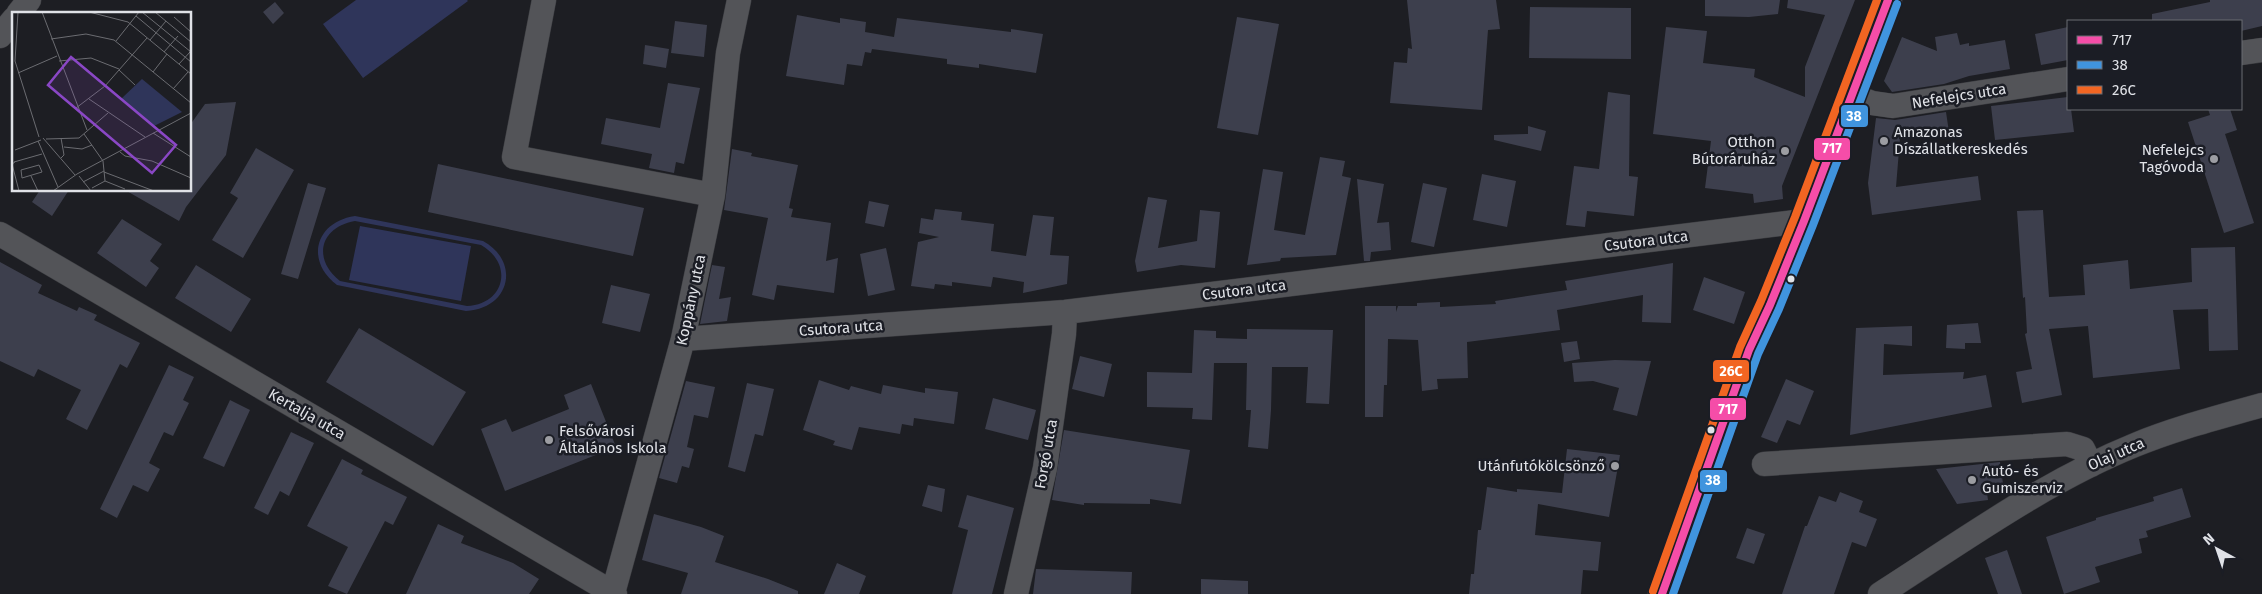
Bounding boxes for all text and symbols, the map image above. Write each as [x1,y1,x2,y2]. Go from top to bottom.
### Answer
inset map [12,12,191,191]
legend [2067,20,2242,110]
text: 717 [2112,31,2132,49]
text: 38 [2112,56,2128,74]
street label: Nefelejcs utca [1910,80,2008,112]
text: 26C [2112,81,2136,99]
line badge: 38 [1840,104,1869,128]
text: 38 [1845,108,1862,125]
place label: Amazonas Díszállatkereskedés [1894,123,2028,158]
place label: Otthon Bútoráruház [1692,133,1775,168]
marker: Amazonas Díszállatkereskedés [1878,135,1890,147]
line badge: 717 [1813,137,1851,161]
text: 717 [1822,140,1842,157]
place label: Nefelejcs Tagóvoda [2140,141,2204,176]
marker: Otthon Bútoráruház [1779,145,1791,157]
marker: Nefelejcs Tagóvoda [2208,153,2220,165]
street label: Csutora utca [1603,227,1689,255]
street label: Koppány utca [673,253,709,347]
unlabelled marker [1786,274,1796,284]
street label: Csutora utca [1201,276,1287,304]
street label: Csutora utca [798,316,884,340]
line badge: 26C [1712,359,1750,383]
text: 26C [1719,363,1743,380]
street label: Kertalja utca [265,385,349,443]
line badge: 717 [1709,397,1747,421]
text: 717 [1718,401,1738,418]
street label: Forgó utca [1031,418,1061,490]
place label: Felsővárosi Általános Iskola [559,422,667,457]
unlabelled marker [1706,425,1716,435]
marker: Felsővárosi Általános Iskola [543,434,555,446]
street label: Olaj utca [2085,434,2147,474]
place label: Utánfutókölcsönző [1478,457,1605,475]
marker: Utánfutókölcsönző [1609,460,1621,472]
place label: Autó- és Gumiszerviz [1982,462,2063,497]
line badge: 38 [1699,469,1728,493]
text: 38 [1704,472,1721,489]
marker: Autó- és Gumiszerviz [1966,474,1978,486]
north arrow [2192,524,2242,574]
text: N [2200,530,2218,549]

